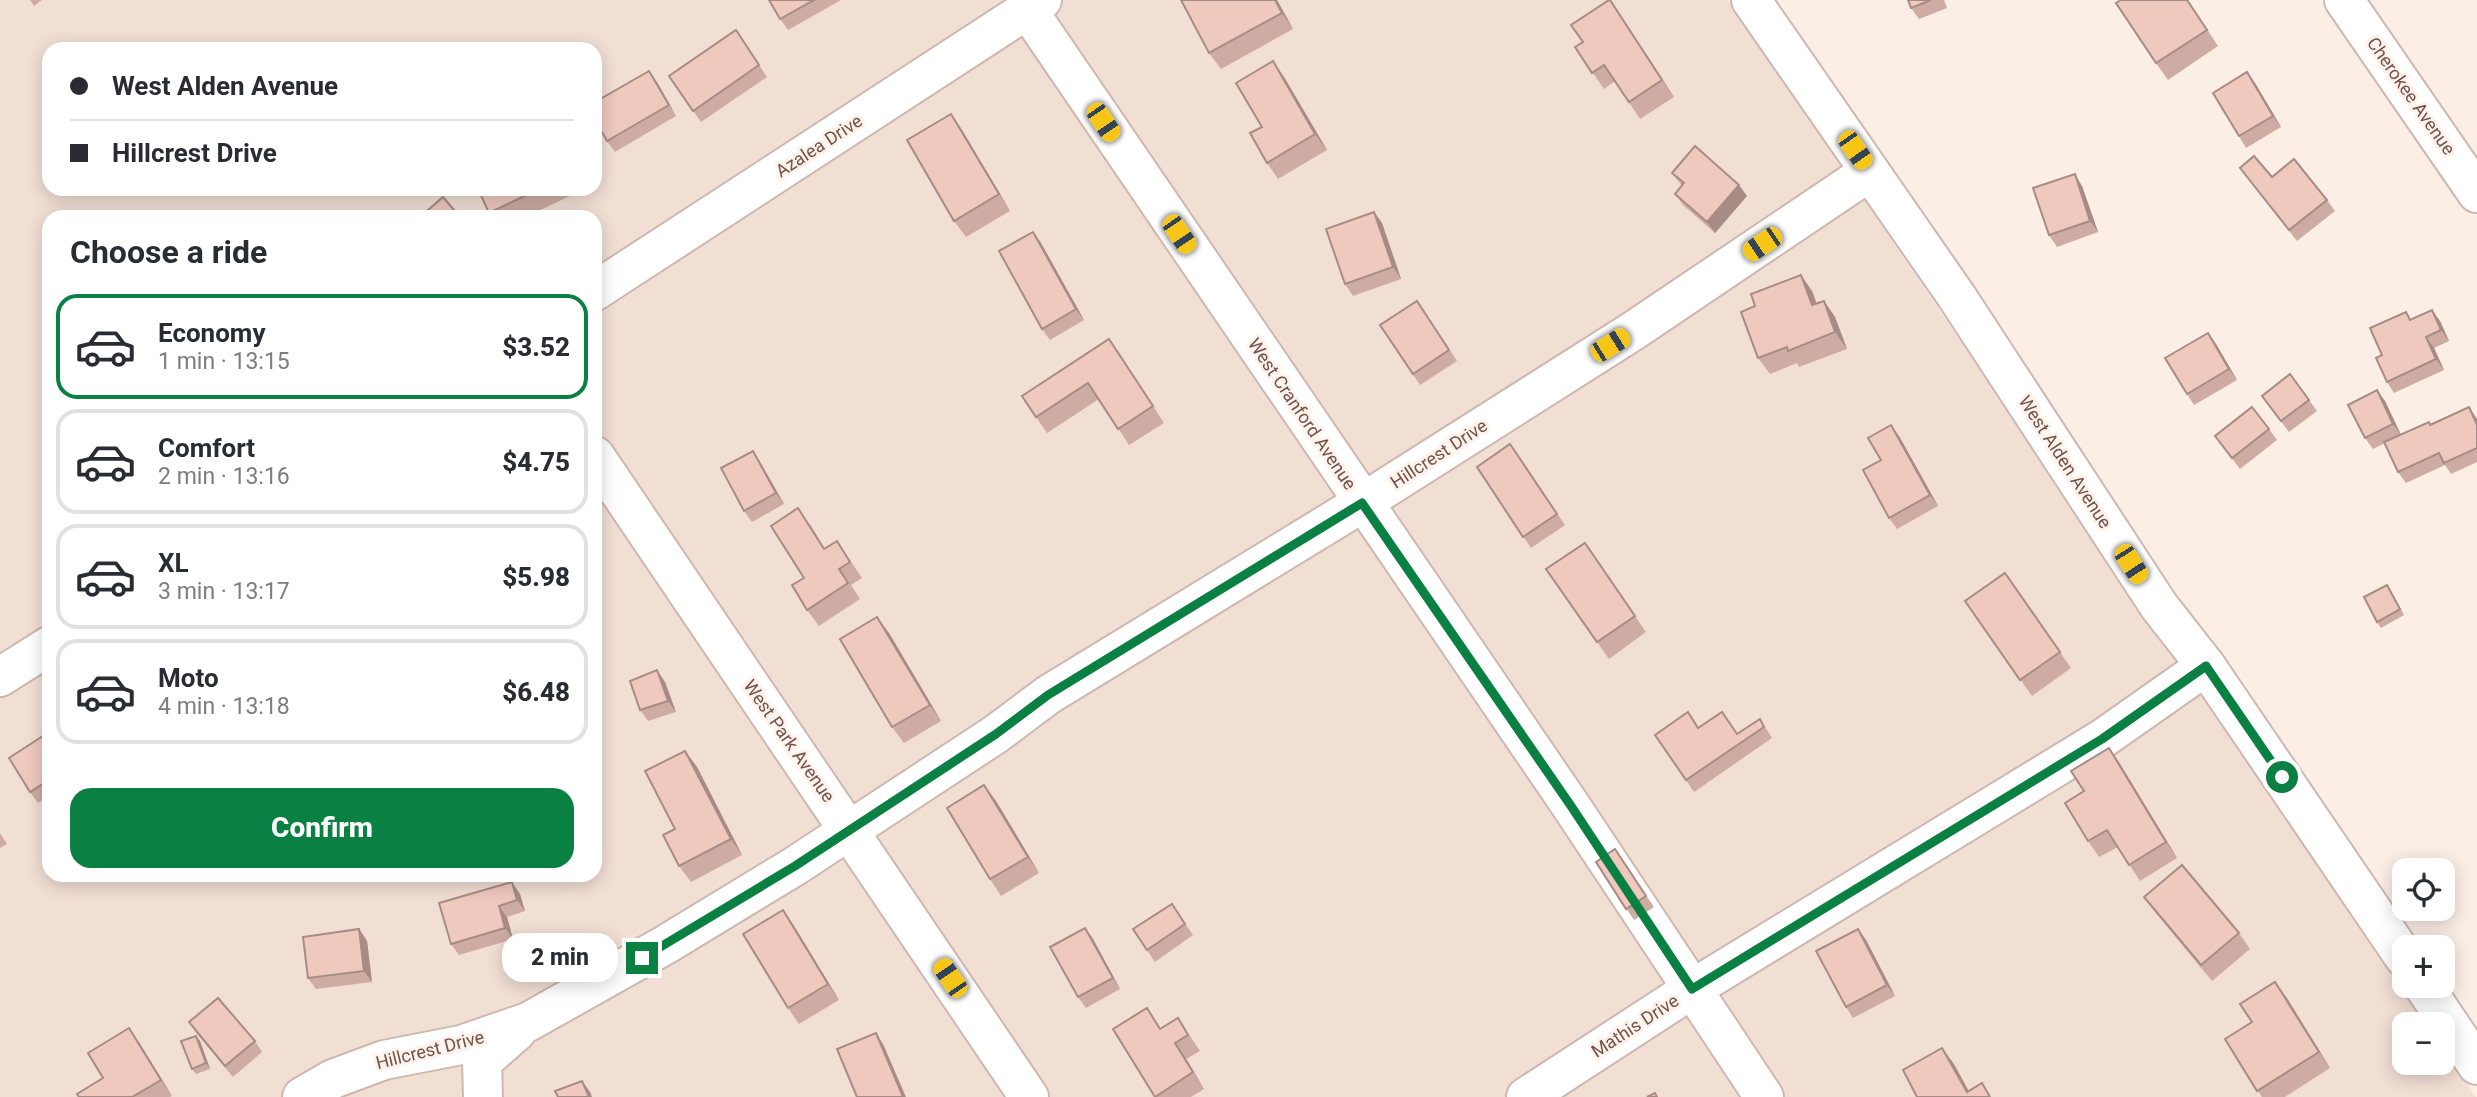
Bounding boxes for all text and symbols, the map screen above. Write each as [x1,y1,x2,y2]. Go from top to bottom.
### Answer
street label: Cherokee Avenue [2363,33,2460,159]
text: West Alden Avenue [112,71,338,101]
car [1083,99,1124,145]
street label: Azalea Drive [771,110,866,181]
car [1835,127,1876,173]
text: Hillcrest Drive [112,138,277,168]
car [1159,211,1200,257]
car [1739,224,1786,264]
text: Choose a ride [70,233,267,271]
icon: car [74,315,137,378]
text: Economy [158,318,265,348]
car [1587,325,1634,365]
text: $3.52 [502,332,570,362]
street label: West Cranford Avenue [1244,334,1361,493]
text: 1 min · 13:15 [158,348,290,375]
street label: West Alden Avenue [2015,391,2116,532]
street label: Hillcrest Drive [1386,415,1491,493]
icon: car [74,430,137,493]
text: Comfort [158,433,255,463]
text: $4.75 [502,447,570,477]
text: 2 min · 13:16 [158,463,290,490]
car [2111,541,2152,587]
icon: car [74,545,137,608]
text: XL [158,548,189,578]
text: $5.98 [502,562,570,592]
text: 3 min · 13:17 [158,578,290,605]
icon: car [74,660,137,723]
text: Moto [158,663,219,693]
street label: West Park Avenue [739,676,839,806]
text: $6.48 [502,677,570,707]
text: 4 min · 13:18 [158,693,290,720]
route start [2266,761,2298,793]
button: Confirm [70,788,574,868]
map controls [2392,858,2455,1075]
button: locate [2392,858,2455,921]
callout: 2 min [502,934,618,982]
button: + [2392,935,2455,998]
route end [626,942,658,974]
text: 2 min [531,944,589,971]
car [930,955,971,1001]
street label: Mathis Drive [1587,990,1682,1062]
button: − [2392,1012,2455,1075]
street label: Hillcrest Drive [374,1026,486,1073]

